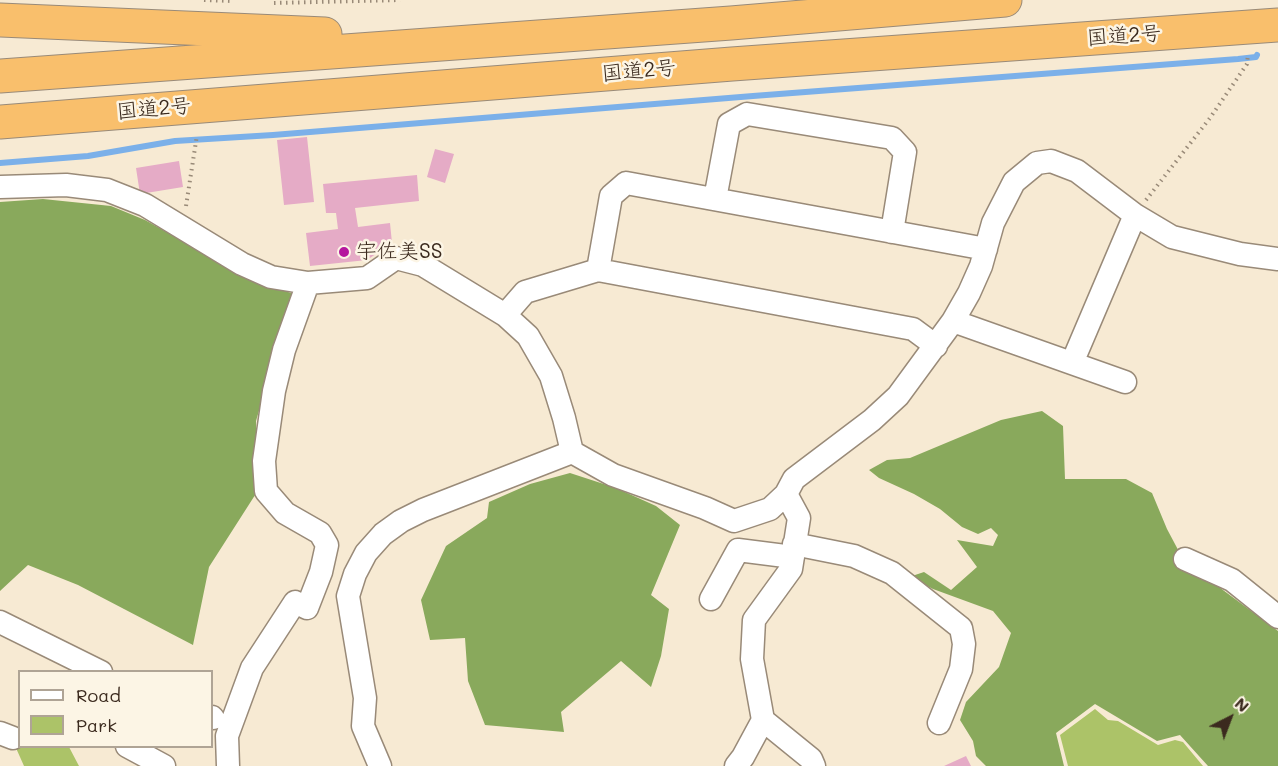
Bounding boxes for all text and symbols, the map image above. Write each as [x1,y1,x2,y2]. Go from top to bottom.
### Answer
street label: 国道2号 [1086,21,1162,51]
street label: 国道2号 [601,55,677,87]
street label: 国道2号 [116,93,192,125]
place label: 宇佐美SS [356,239,443,265]
marker: 宇佐美SS [337,245,351,259]
legend [18,670,213,748]
text: Road [76,683,121,707]
north arrow [1200,688,1260,748]
text: N [1231,692,1254,716]
text: Park [76,713,117,737]

